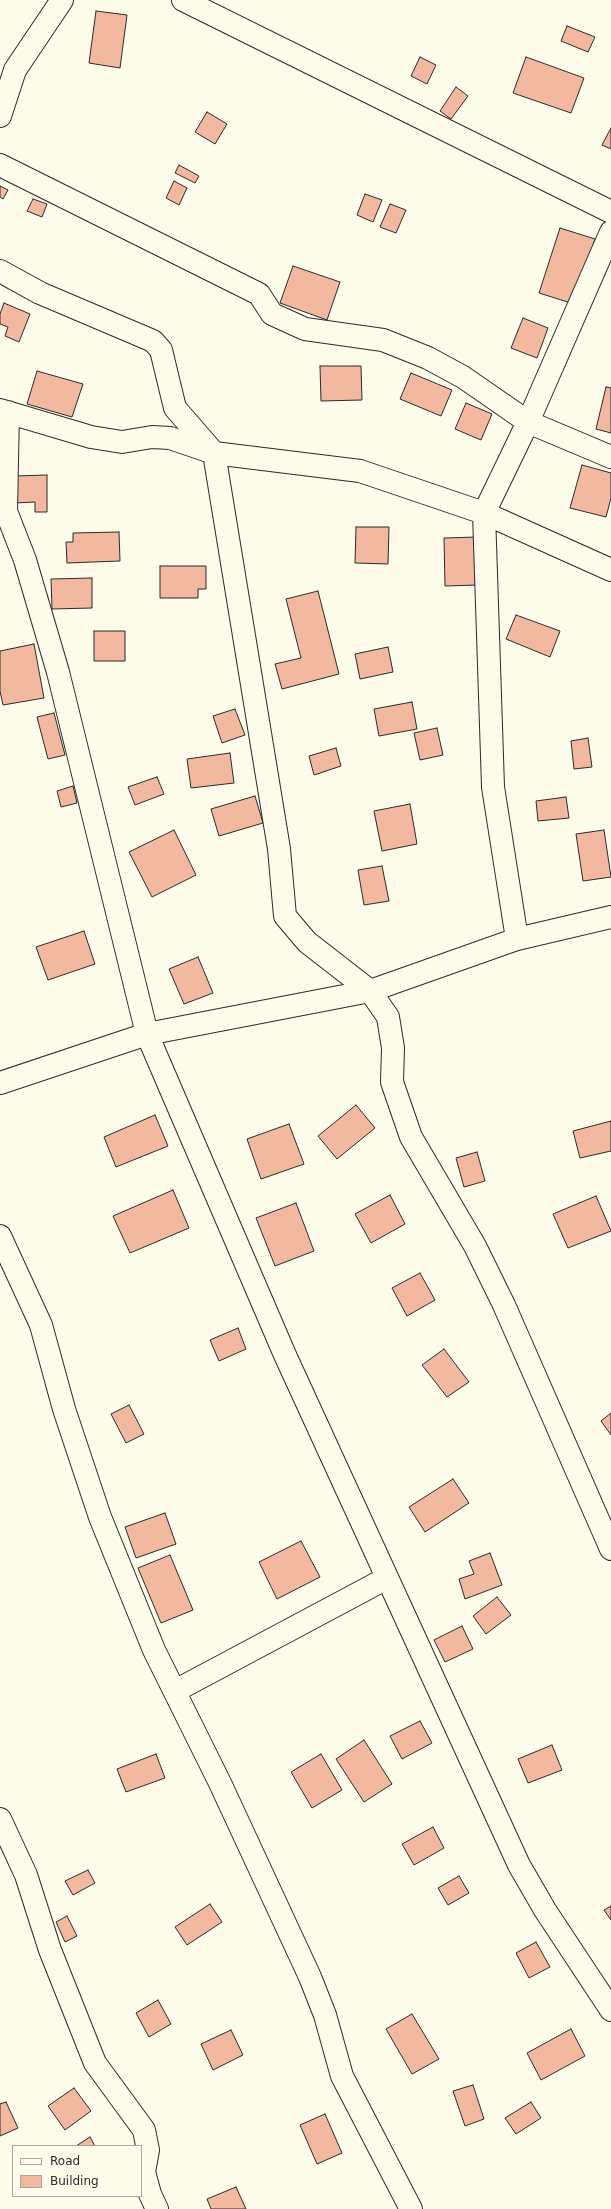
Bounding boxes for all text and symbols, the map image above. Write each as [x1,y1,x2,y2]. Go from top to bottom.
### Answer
legend [12,2145,142,2197]
text: Road [50,2154,80,2168]
text: Building [50,2174,99,2188]

